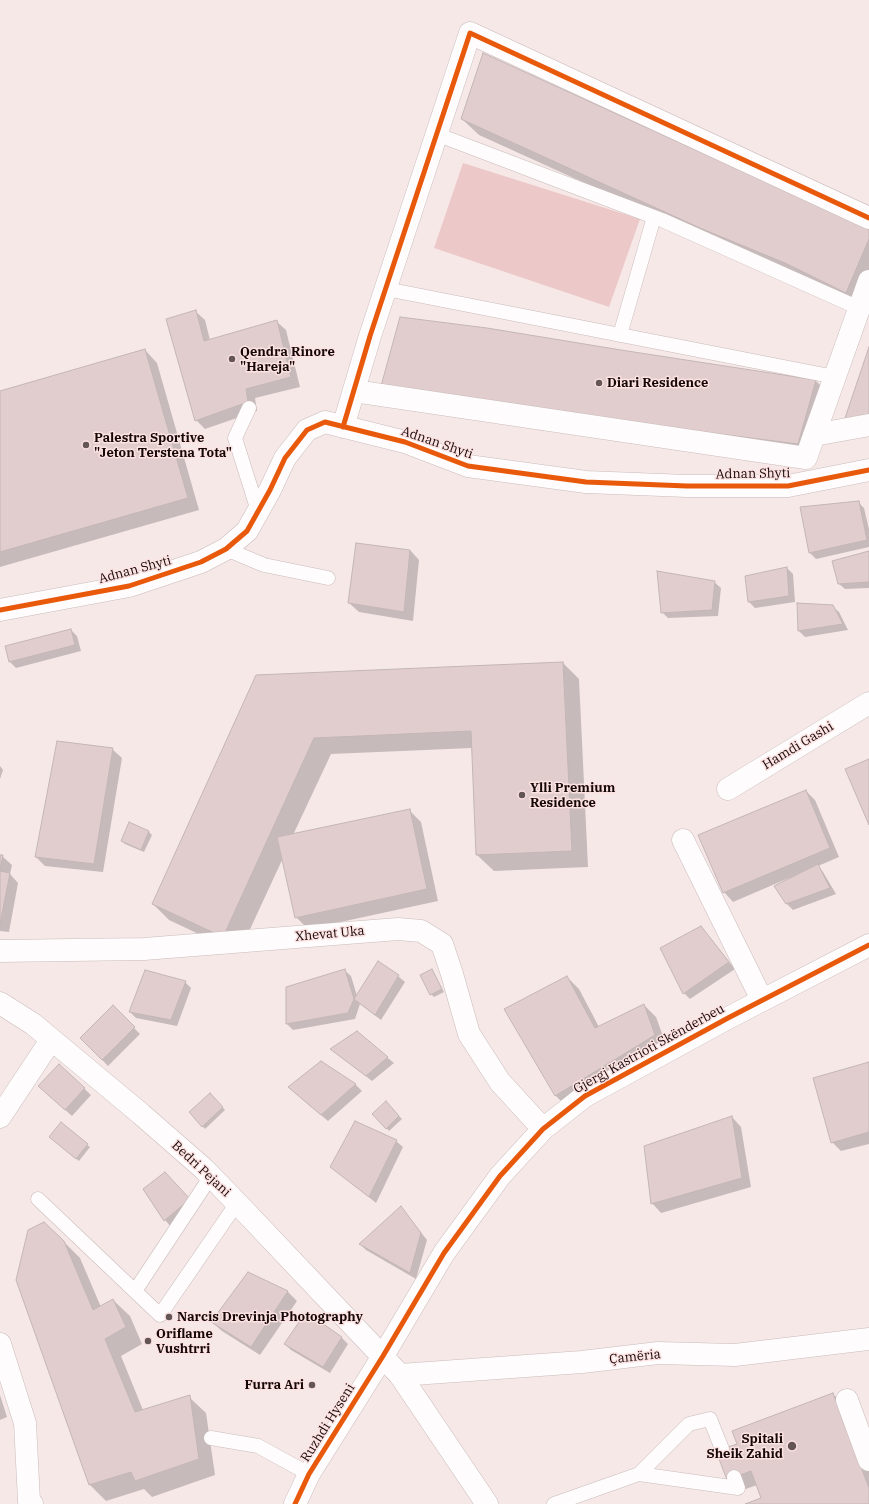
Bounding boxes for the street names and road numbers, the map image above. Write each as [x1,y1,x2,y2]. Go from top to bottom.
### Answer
street label: Adnan Shyti [399,423,475,463]
street label: Adnan Shyti [716,466,790,482]
street label: Adnan Shyti [97,553,173,587]
street label: Hamdi Gashi [760,719,836,773]
street label: Xhevat Uka [295,923,365,945]
street label: Gjergj Kastrioti Skënderbeu [571,1001,727,1097]
street label: Bedri Pejani [168,1138,234,1200]
street label: Çamëria [608,1347,662,1367]
street label: Ruzhdi Hyseni [298,1381,358,1465]

